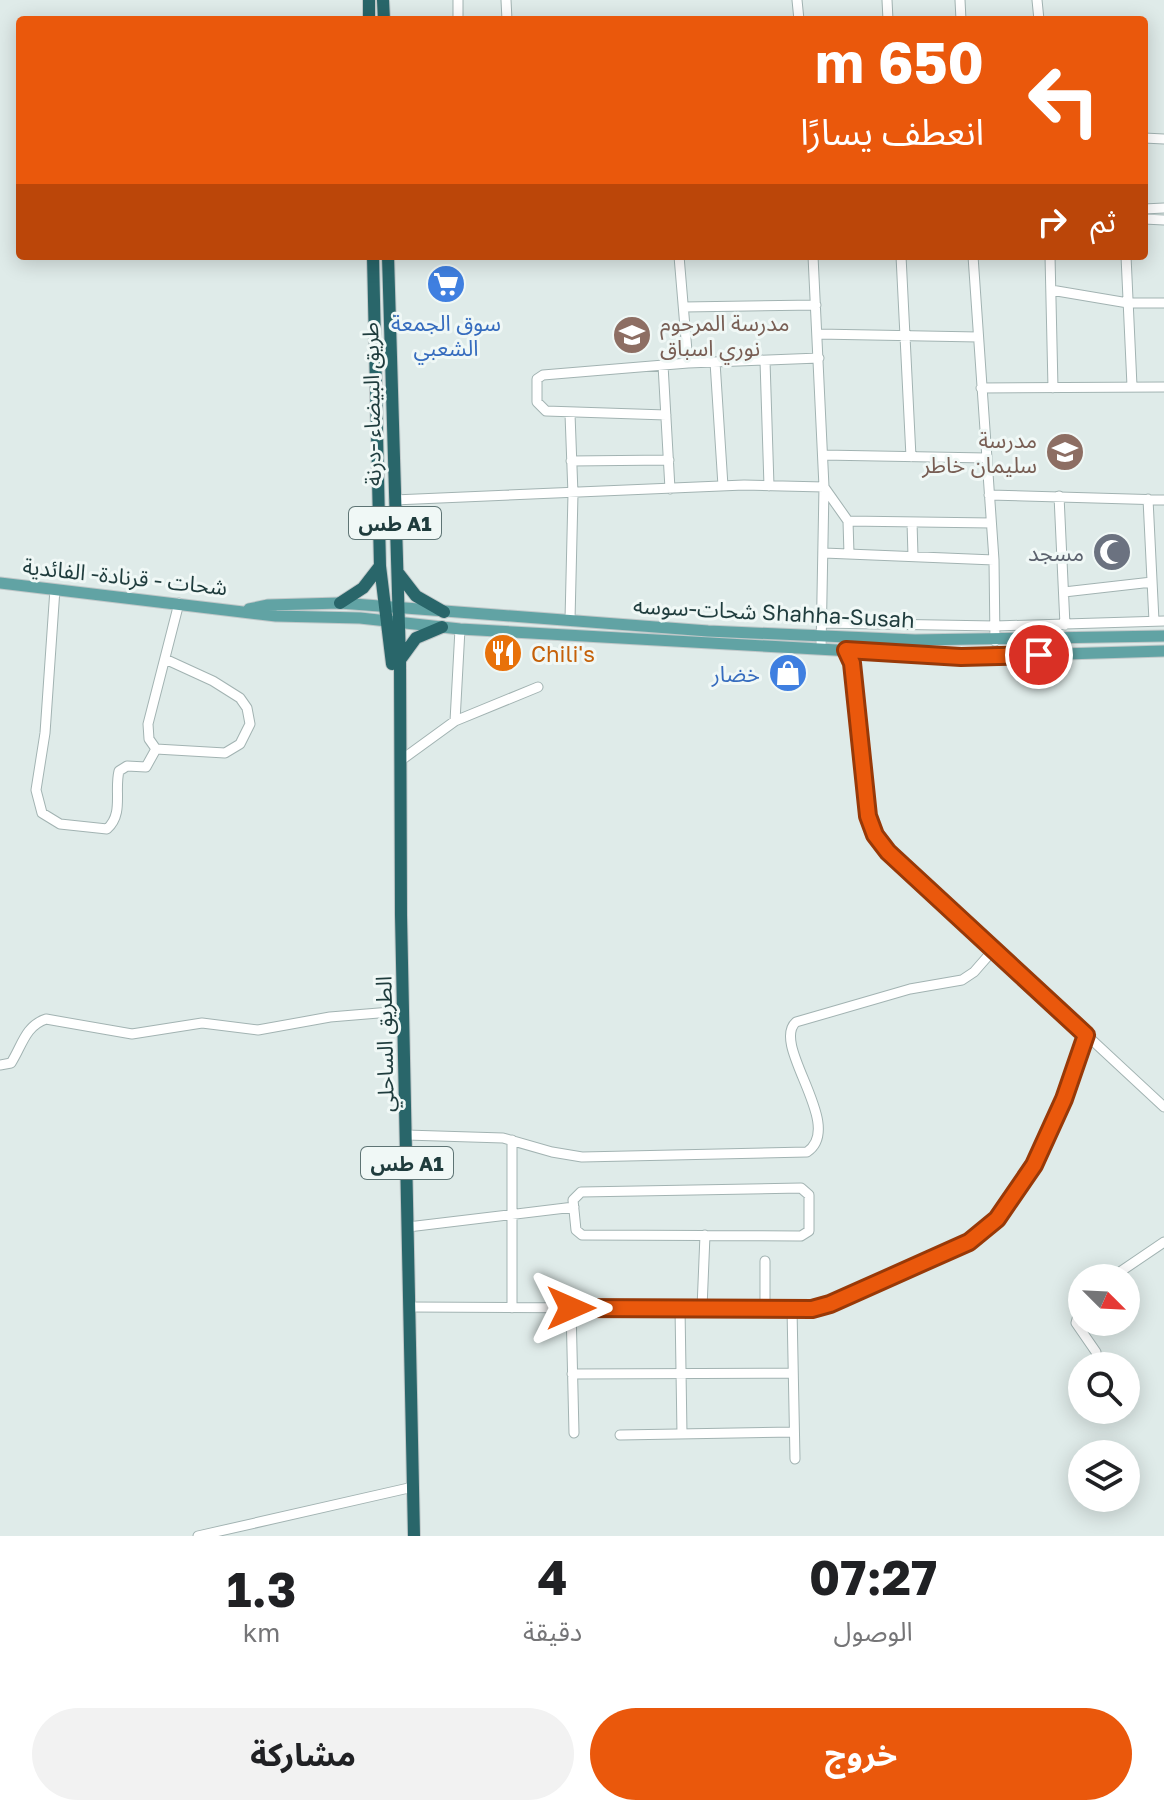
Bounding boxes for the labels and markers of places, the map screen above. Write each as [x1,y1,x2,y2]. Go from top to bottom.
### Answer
supermarket icon: سوق الجمعة الشعبي [425,263,467,305]
place label: سوق الجمعة الشعبي [391,309,501,365]
place label: مدرسة المرحوم نوري اسباق [660,309,790,365]
school or university icon: مدرسة المرحوم نوري اسباق [611,314,653,356]
place label: مدرسة سليمان خاطر [921,426,1037,478]
school or university icon: مدرسة سليمان خاطر [1044,431,1086,473]
mosque icon: مسجد [1091,531,1133,573]
place label: مسجد [1028,539,1084,566]
pin [1005,621,1073,689]
restaurant icon: Chili's [482,632,524,674]
place label: Chili's [531,640,595,667]
shop icon: خضار [767,652,809,694]
place label: خضار [711,660,760,688]

